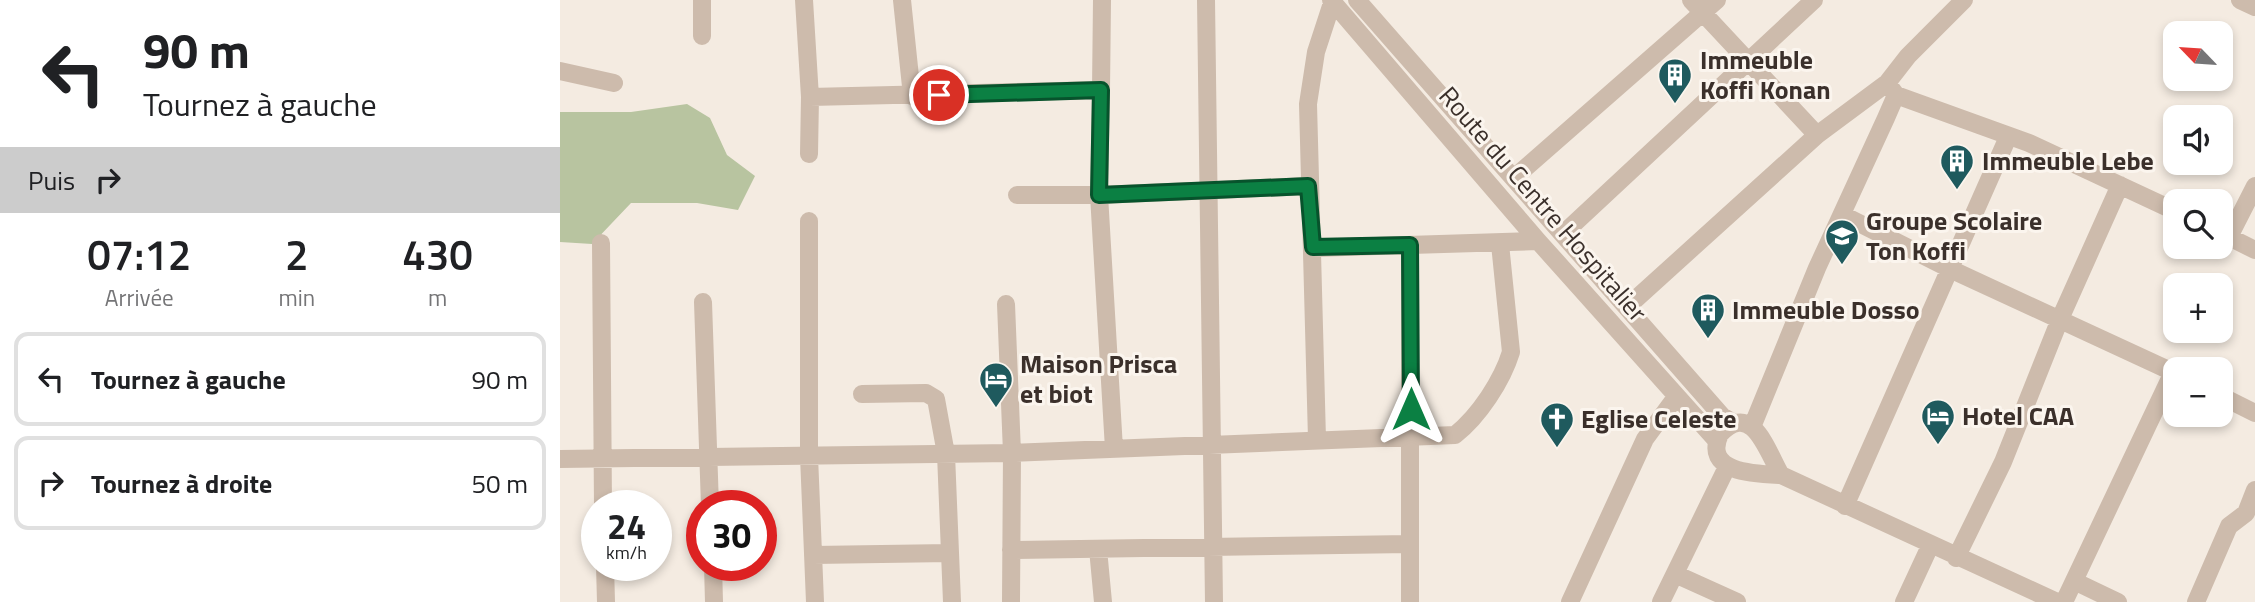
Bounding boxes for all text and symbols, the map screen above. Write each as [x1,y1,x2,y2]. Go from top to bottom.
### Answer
text: 90 m [143,12,250,87]
north arrow [2163,21,2233,91]
map controls [2163,21,2233,427]
icon: left [28,28,119,119]
place label: Immeuble Koffi Konan [1700,40,1831,109]
building icon: Immeuble Koffi Konan [1656,56,1694,105]
pin [909,65,969,125]
icon: arrive [920,76,958,114]
street label: Route du Centre Hospitalier [1430,77,1657,330]
text: Tournez à gauche [143,80,377,128]
button: sound [2163,105,2233,175]
place label: Immeuble Lebe [1982,141,2154,180]
building icon: Immeuble Lebe [1938,142,1976,191]
text: Puis [28,161,75,200]
icon: right [89,161,127,199]
button: search [2163,189,2233,259]
place label: Groupe Scolaire Ton Koffi [1866,201,2042,270]
school or university icon: Groupe Scolaire Ton Koffi [1823,217,1861,266]
text: 07:12 [87,222,191,286]
text: 2 [285,222,309,286]
text: 430 [402,222,473,286]
button: + [2163,273,2233,343]
text: Arrivée [105,280,174,315]
text: min [278,280,315,315]
text: m [428,280,447,315]
place label: Immeuble Dosso [1732,290,1920,329]
building icon: Immeuble Dosso [1689,291,1727,340]
place label: Maison Prisca et biot [1020,344,1177,413]
button: − [2163,357,2233,427]
icon: left [32,360,70,398]
text: Tournez à gauche [91,360,286,399]
text: 90 m [471,360,528,399]
hotel icon: Maison Prisca et biot [977,360,1015,409]
position arrow [1374,372,1448,446]
place label: Hotel CAA [1962,396,2075,435]
hotel icon: Hotel CAA [1919,397,1957,446]
place label: Eglise Celeste [1581,399,1736,438]
church icon: Eglise Celeste [1538,400,1576,449]
icon: right [32,464,70,502]
text: Tournez à droite [91,464,272,503]
text: 50 m [471,464,528,503]
speed limit sign: 30 [686,490,777,581]
text: 24 [607,499,646,553]
text: km/h [606,539,647,566]

